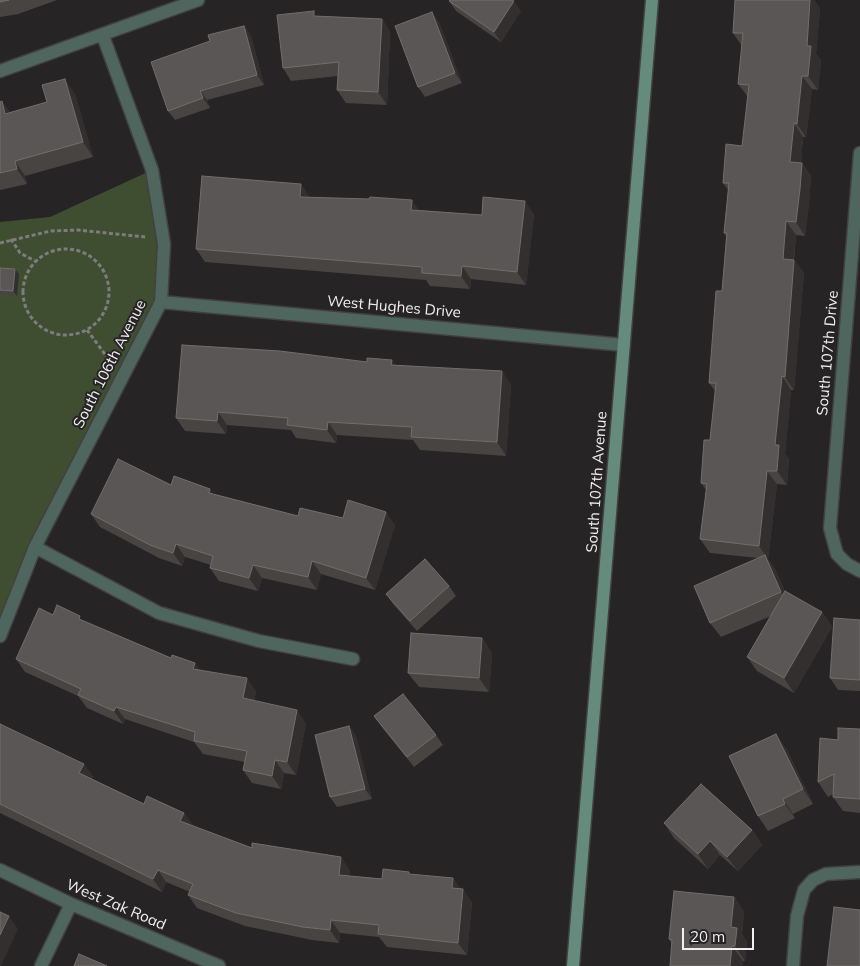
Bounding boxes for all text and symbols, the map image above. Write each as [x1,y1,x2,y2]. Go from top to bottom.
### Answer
street label: South 107th Drive [814,290,842,416]
street label: West Hughes Drive [326,292,462,322]
street label: South 106th Avenue [70,297,150,431]
street label: South 107th Avenue [583,411,611,553]
street label: West Zak Road [63,876,169,934]
scale bar [685,918,758,950]
text: 20 m [690,927,725,946]

